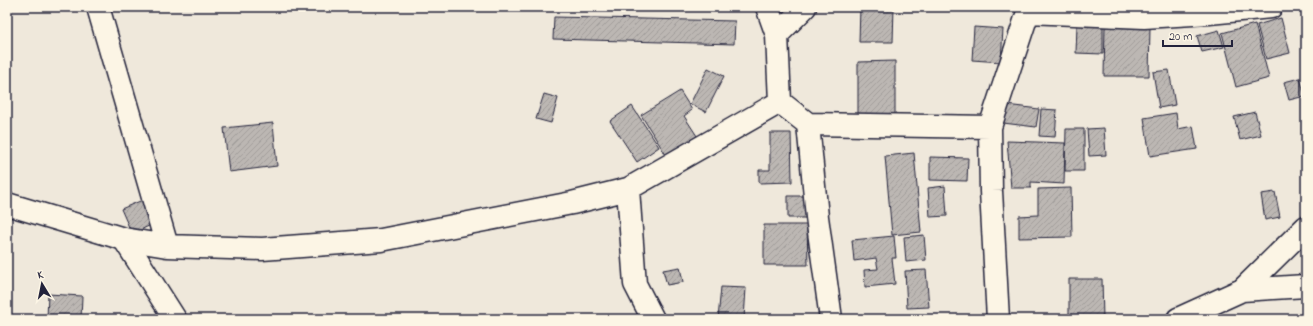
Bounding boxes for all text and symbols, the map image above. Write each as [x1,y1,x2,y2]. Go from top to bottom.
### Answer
scale bar [1163,22,1232,48]
text: 20 m [1169,28,1192,46]
north arrow [22,264,62,304]
text: K [36,267,45,283]

